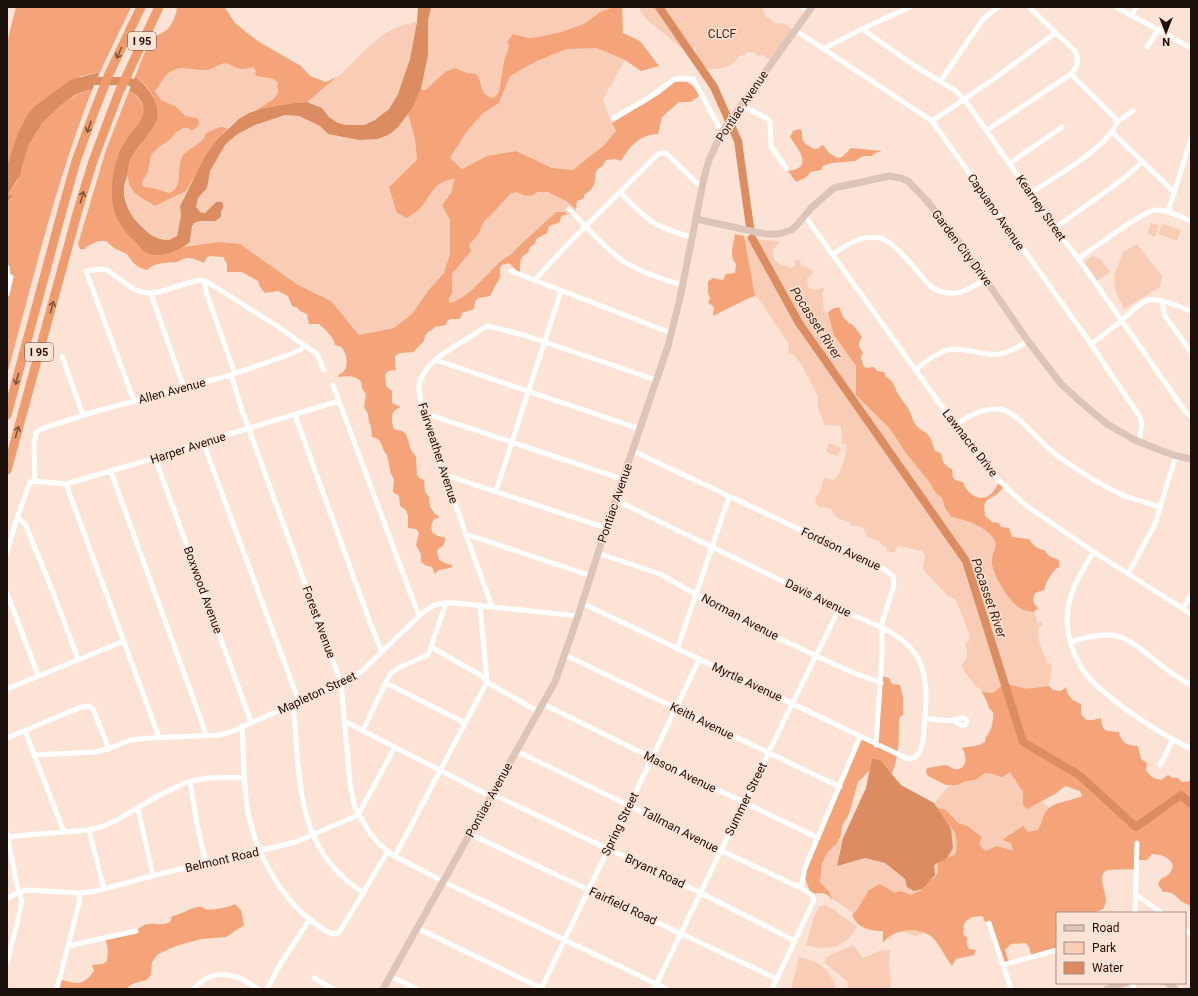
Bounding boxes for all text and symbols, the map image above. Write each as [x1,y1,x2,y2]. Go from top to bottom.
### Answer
north arrow [1146,12,1186,52]
park label: CLCF [708,27,737,41]
road number: I 95 [128,32,156,50]
text: N [1162,35,1170,48]
one-way arrow [114,46,122,58]
street label: Pontiac Avenue [713,68,771,144]
one-way arrow [84,120,92,132]
street label: Capuano Avenue [964,171,1028,253]
street label: Kearney Street [1013,172,1069,244]
one-way arrow [79,191,86,204]
street label: Garden City Drive [929,207,995,289]
water label: Pocasset River [787,284,845,363]
one-way arrow [48,301,56,314]
road number: I 95 [25,343,53,361]
one-way arrow [12,372,20,385]
street label: Allen Avenue [137,375,207,407]
street label: Fairweather Avenue [415,401,461,505]
street label: Lawnacre Drive [939,406,1001,480]
one-way arrow [14,426,21,439]
street label: Harper Avenue [148,429,228,467]
street label: Pontiac Avenue [595,462,635,544]
street label: Fordson Avenue [799,524,883,574]
street label: Boxwood Avenue [181,544,225,636]
water label: Pocasset River [968,556,1010,641]
street label: Davis Avenue [783,576,853,620]
street label: Forest Avenue [299,584,339,660]
street label: Norman Avenue [699,591,781,643]
street label: Myrtle Avenue [710,660,784,704]
street label: Mapleton Street [276,669,359,717]
street label: Keith Avenue [668,699,736,743]
street label: Mason Avenue [641,748,719,796]
street label: Pontiac Avenue [463,760,515,840]
street label: Summer Street [722,760,770,838]
street label: Spring Street [599,790,641,858]
street label: Tallman Avenue [639,805,721,855]
street label: Belmont Road [184,845,260,875]
street label: Bryant Road [623,851,687,891]
street label: Fairfield Road [587,884,659,928]
legend [1056,912,1186,984]
text: Road [1092,921,1120,935]
text: Park [1092,941,1117,955]
text: Water [1092,961,1123,975]

